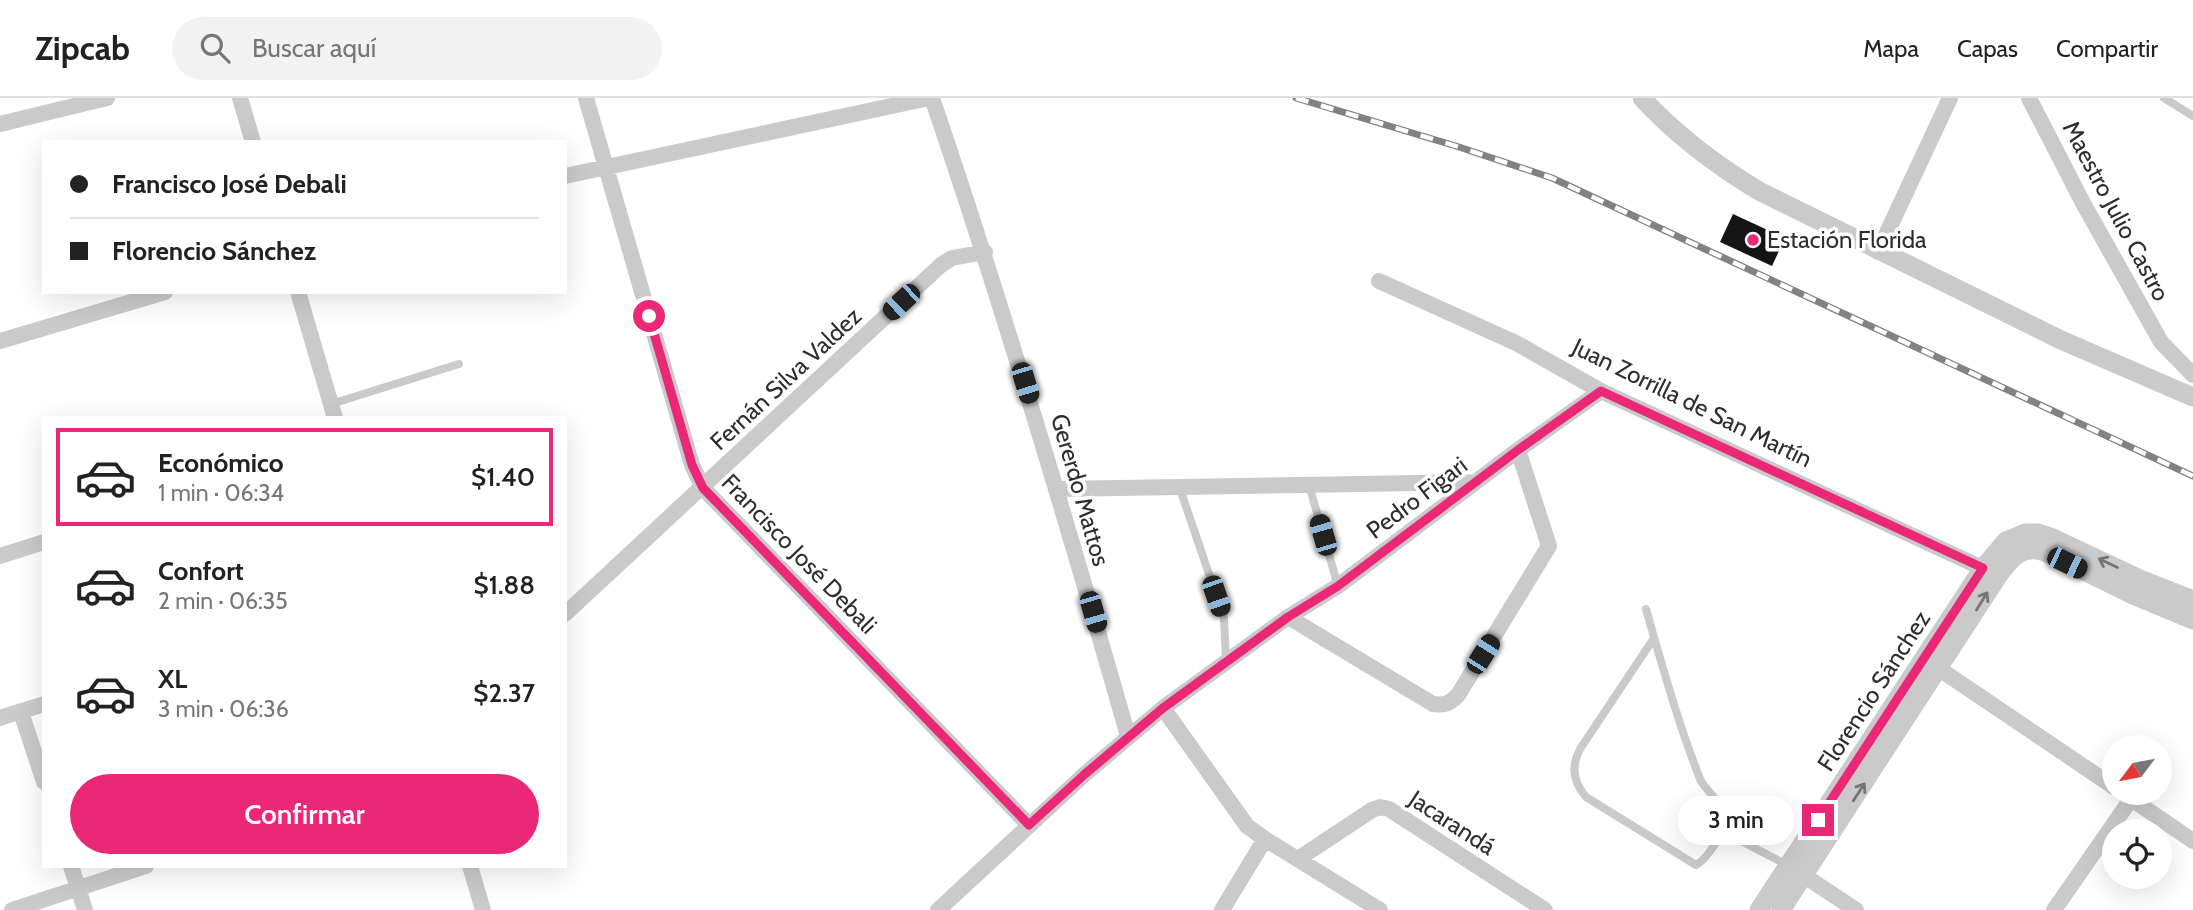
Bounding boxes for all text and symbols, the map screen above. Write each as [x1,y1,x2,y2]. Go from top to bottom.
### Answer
search box [172,17,662,80]
text: Zipcab [35,28,130,68]
icon: search [196,29,234,67]
text: Buscar aquí [252,32,376,64]
text: Mapa [1863,34,1919,63]
text: Capas [1957,34,2018,63]
text: Compartir [2056,34,2158,63]
street label: Maestro Julio Castro [2057,116,2176,306]
text: Francisco José Debali [112,168,347,200]
place label: Estación Florida [1767,225,1927,254]
marker: Estación Florida [1745,232,1761,248]
text: Florencio Sánchez [112,235,316,267]
car [879,280,924,324]
route start [633,300,665,332]
street label: Fernán Silva Valdez [704,301,867,456]
street label: Juan Zorrilla de San Martín [1567,331,1817,473]
car [1009,360,1042,406]
street label: Gererdo Mattos [1045,410,1116,569]
icon: car [74,446,137,509]
text: Económico [158,447,284,479]
street label: Pedro Figari [1361,450,1473,545]
text: $1.40 [471,461,535,493]
street label: Francisco José Debali [716,468,883,640]
text: 1 min · 06:34 [158,479,284,507]
car [1308,512,1339,558]
car [2044,544,2091,582]
icon: car [74,554,137,617]
text: Confort [158,555,244,587]
one-way arrow [2098,556,2119,570]
text: $1.88 [474,569,535,601]
car [1200,573,1233,619]
text: 2 min · 06:35 [158,587,288,615]
car [1078,589,1109,635]
one-way arrow [1976,591,1990,611]
street label: Florencio Sánchez [1811,605,1936,776]
car [1463,631,1504,677]
icon: car [74,662,137,725]
text: XL [158,663,187,695]
text: $2.37 [473,677,535,709]
text: 3 min · 06:36 [158,695,289,723]
north arrow [2102,735,2172,805]
map controls [2102,735,2172,889]
button: Confirmar [70,774,539,854]
one-way arrow [1852,782,1866,802]
street label: Jacarandá [1403,783,1501,861]
callout: 3 min [1678,796,1794,844]
route end [1802,804,1834,836]
text: 3 min [1708,806,1764,834]
button: locate [2102,819,2172,889]

